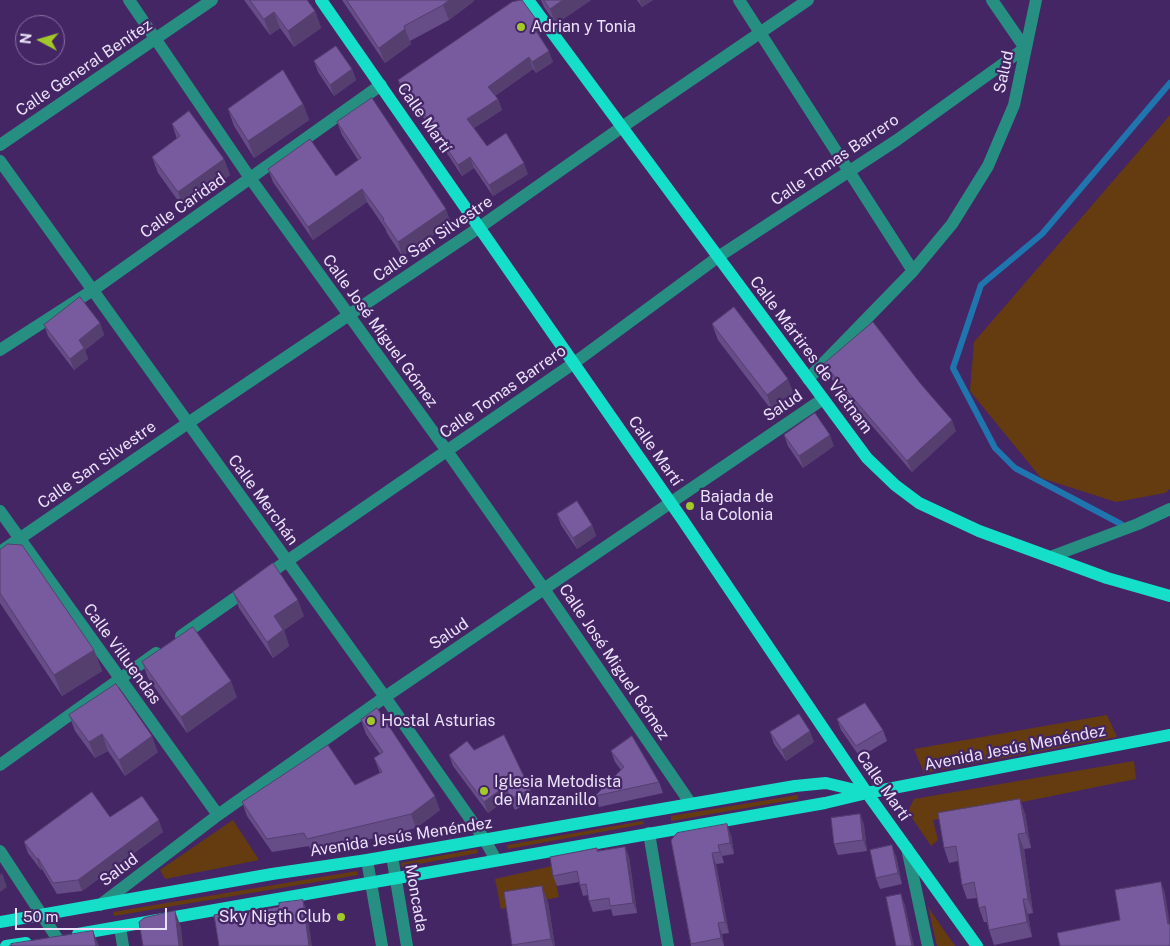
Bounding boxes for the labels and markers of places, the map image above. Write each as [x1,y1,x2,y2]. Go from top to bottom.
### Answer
place label: Adrian y Tonia [531,17,636,37]
marker: Adrian y Tonia [515,21,527,33]
place label: Bajada de la Colonia [700,487,774,525]
marker: Bajada de la Colonia [684,500,696,512]
place label: Hostal Asturias [381,711,495,731]
marker: Hostal Asturias [365,715,377,727]
place label: Iglesia Metodista de Manzanillo [494,772,621,810]
marker: Iglesia Metodista de Manzanillo [478,785,490,797]
place label: Sky Nigth Club [219,907,331,927]
marker: Sky Nigth Club [335,911,347,923]

